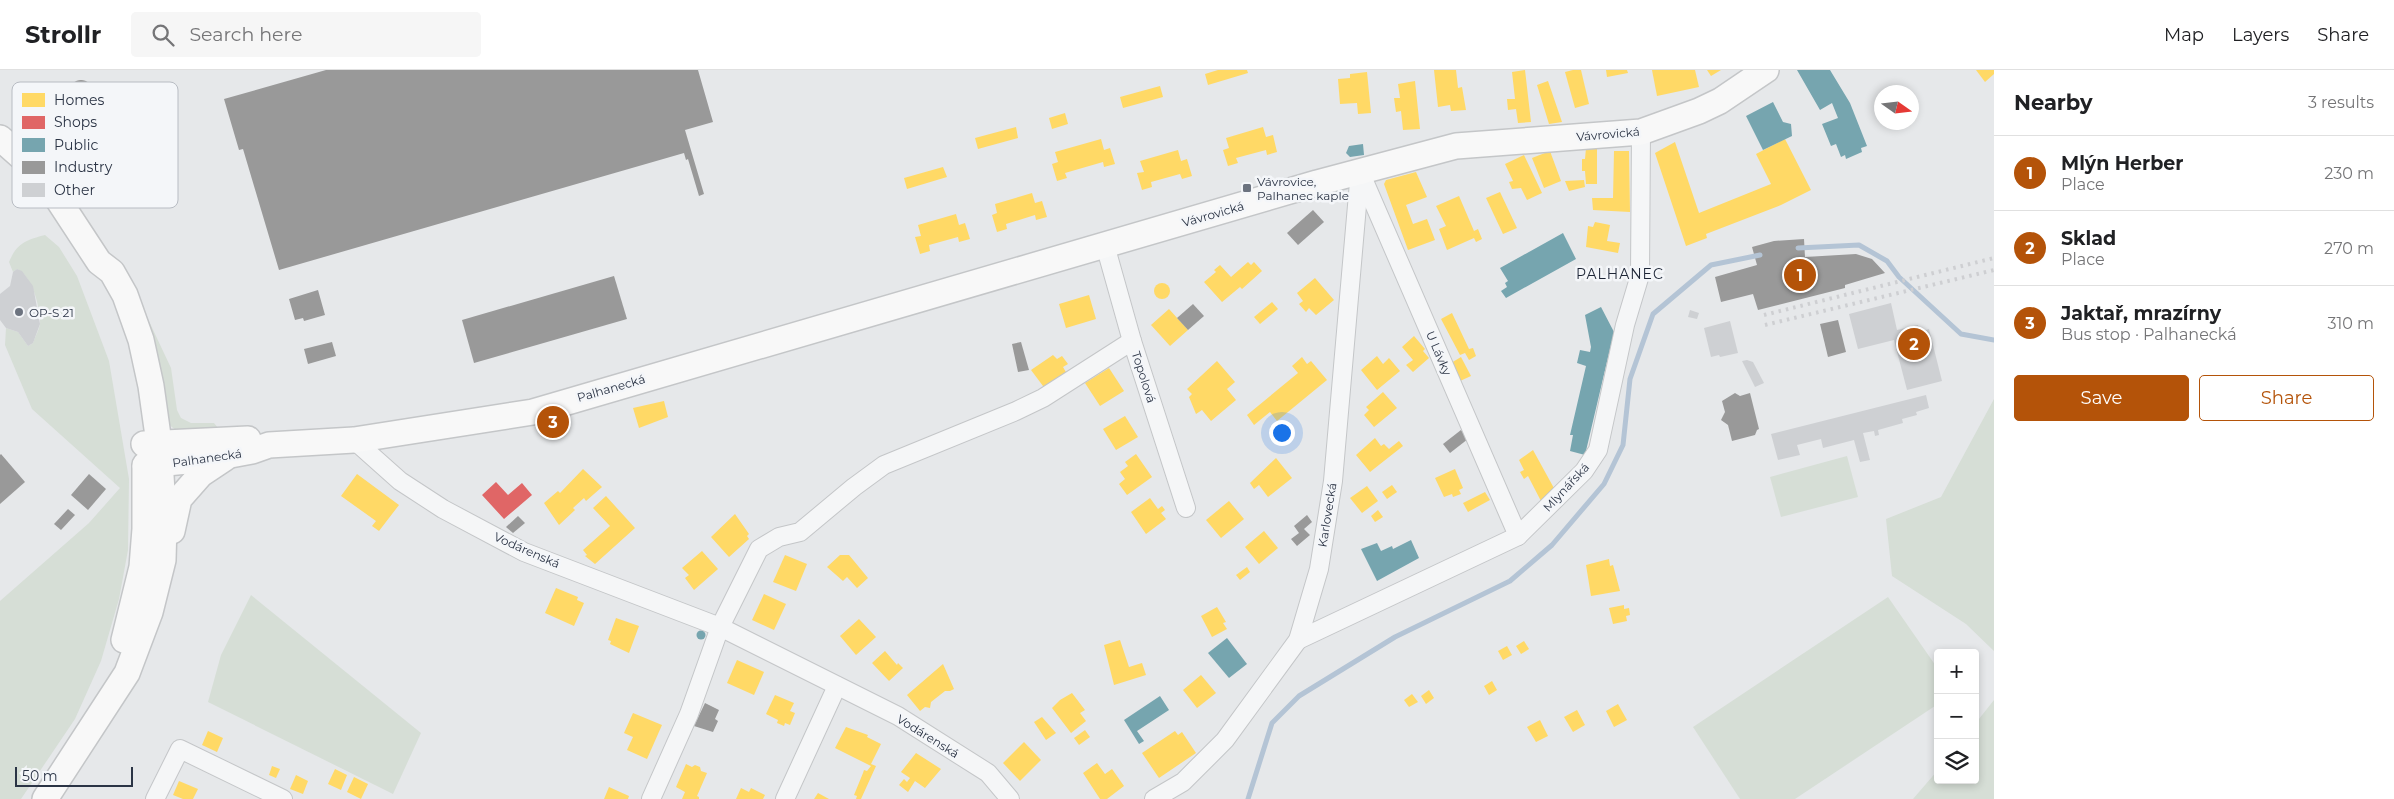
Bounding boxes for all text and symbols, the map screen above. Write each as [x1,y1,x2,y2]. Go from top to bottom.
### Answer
search box [131,12,481,57]
text: Strollr [25,20,101,49]
icon: search [149,21,177,49]
text: Search here [189,23,302,46]
text: Map [2164,24,2204,46]
text: Layers [2232,24,2289,46]
text: Share [2317,24,2369,46]
legend [12,82,178,208]
north arrow [1874,85,1919,130]
text: Nearby [2014,90,2093,115]
text: Homes [54,91,104,109]
text: 3 results [2308,93,2374,112]
text: Shops [54,113,97,131]
street label: Vávrovická [1576,124,1640,144]
text: Public [54,136,98,154]
text: Mlýn Herber [2061,152,2183,175]
text: Industry [54,158,113,176]
text: 1 [2027,164,2033,183]
text: 230 m [2324,164,2374,183]
place label: Vávrovice, Palhanec kaple [1257,174,1349,203]
text: Place [2061,175,2105,194]
text: Other [54,181,95,199]
marker: Vávrovice, Palhanec kaple [1241,182,1253,194]
street label: Vávrovická [1180,198,1246,230]
text: Sklad [2061,227,2116,250]
text: 2 [2025,239,2035,258]
text: 270 m [2324,239,2374,258]
text: Place [2061,250,2105,269]
pin: 1 [1784,256,1816,294]
district label: PALHANEC [1576,265,1664,283]
text: Jaktař, mrazírny [2061,302,2221,325]
place label: OP-S 21 [29,305,74,320]
marker: OP-S 21 [13,306,25,318]
text: 3 [2025,314,2035,333]
text: 310 m [2327,314,2374,333]
pin: 2 [1898,325,1930,363]
text: Bus stop · Palhanecká [2061,325,2237,344]
street label: U Lávky [1423,329,1455,378]
street label: Topolová [1129,349,1159,405]
street label: Palhanecká [575,371,647,405]
button: Save [2014,375,2189,421]
button: Share [2199,375,2374,421]
pin: 3 [537,403,569,441]
your location [1269,420,1295,446]
street label: Palhanecká [171,446,243,470]
street label: Mlynářská [1540,460,1592,514]
street label: Karlovecká [1314,482,1340,548]
street label: Vodárenská [492,529,562,571]
map controls [1934,649,1979,784]
button: + [1934,649,1979,694]
button: − [1934,694,1979,739]
street label: Vodárenská [894,711,962,761]
button: layers [1934,739,1979,784]
scale bar [15,764,132,787]
text: 50 m [22,767,58,785]

